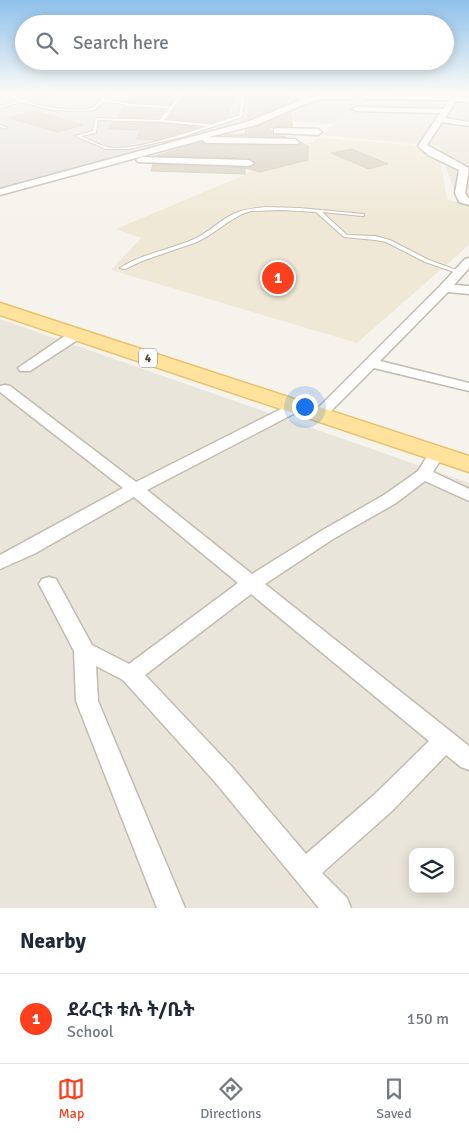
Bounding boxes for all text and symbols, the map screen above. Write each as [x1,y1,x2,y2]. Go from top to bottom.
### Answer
search box [15,15,454,70]
icon: search [33,29,61,57]
text: Search here [73,31,169,55]
pin: 1 [262,259,294,297]
road number: 4 [139,348,157,368]
your location [292,394,318,420]
map controls [409,848,454,893]
button: layers [409,848,454,893]
text: Nearby [20,928,86,954]
text: ደራርቱ ቱሉ ት/ቤት [67,998,195,1022]
text: 1 [32,1009,40,1029]
text: 150 m [407,1009,449,1029]
text: School [67,1022,113,1042]
tab: Map [57,1075,85,1122]
tab: Directions [200,1075,261,1122]
tab: Saved [376,1075,412,1122]

